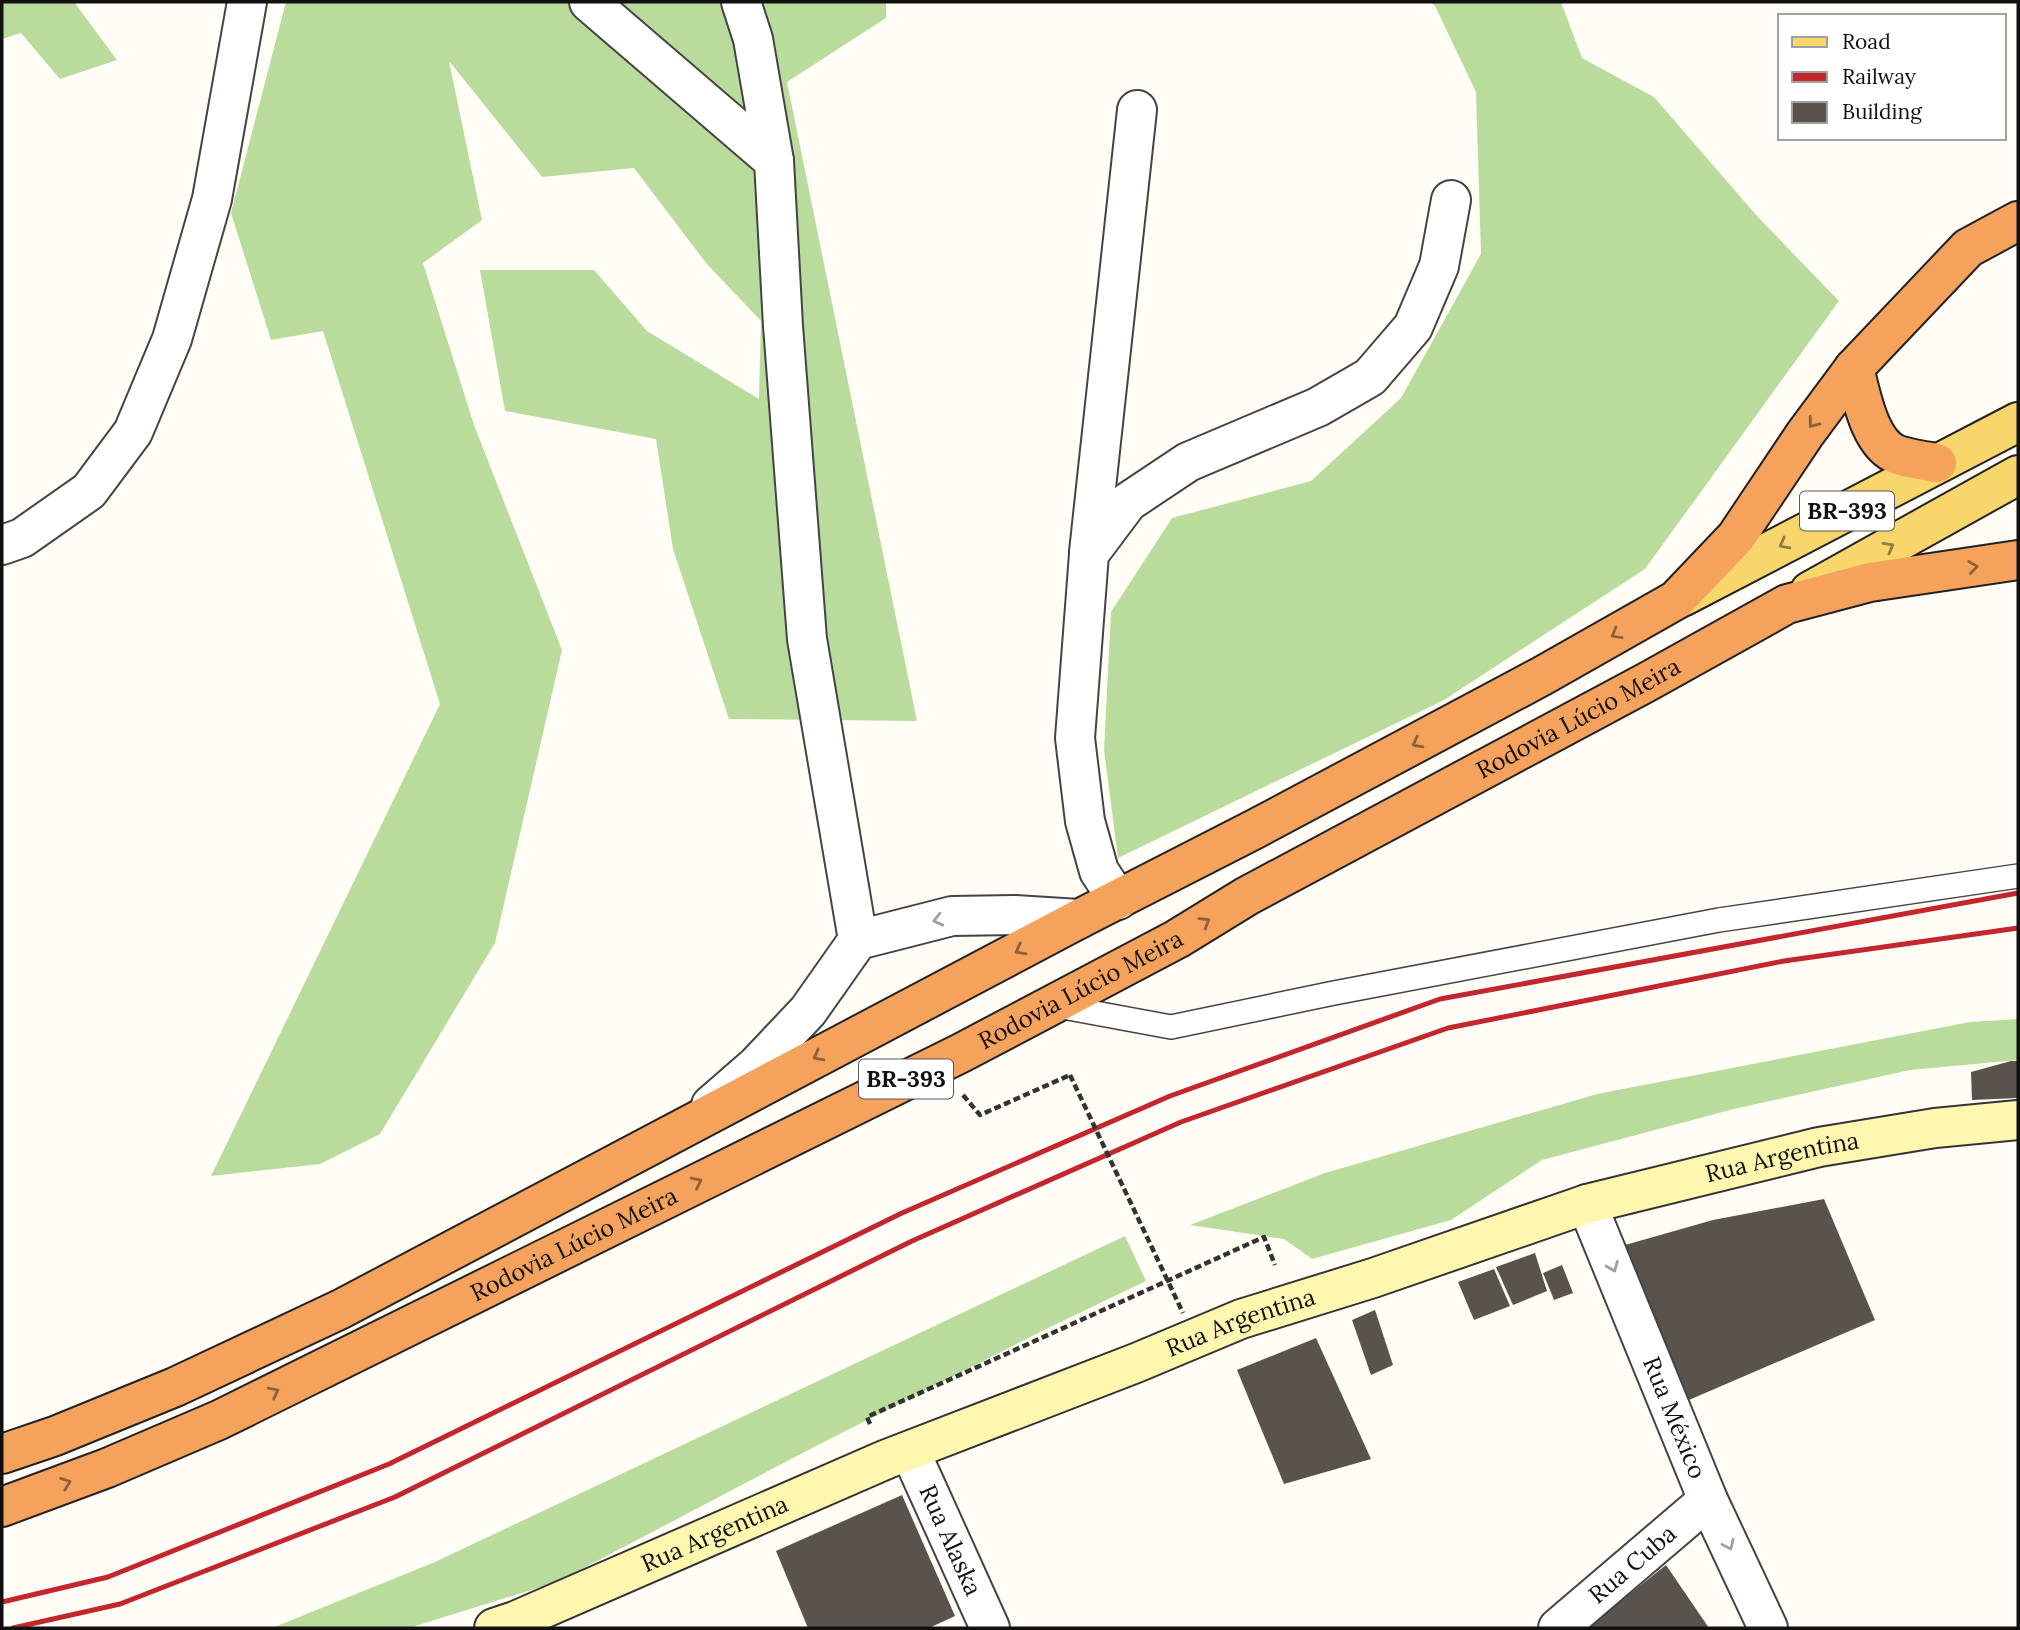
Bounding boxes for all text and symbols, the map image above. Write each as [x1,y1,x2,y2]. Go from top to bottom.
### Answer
legend [1778,14,2006,140]
text: Road [1842,28,1891,55]
text: Railway [1842,63,1916,90]
text: Building [1842,98,1922,125]
one-way arrow [1808,415,1821,428]
road number: BR-393 [1800,491,1894,530]
one-way arrow [1779,536,1791,550]
one-way arrow [1882,542,1894,555]
one-way arrow [1968,560,1979,575]
one-way arrow [1611,626,1624,639]
street label: Rodovia Lúcio Meira [1471,651,1686,785]
one-way arrow [1411,735,1424,748]
one-way arrow [932,912,944,926]
one-way arrow [1197,917,1210,930]
street label: Rodovia Lúcio Meira [973,923,1188,1056]
one-way arrow [1014,942,1027,956]
one-way arrow [813,1048,825,1061]
road number: BR-393 [859,1060,953,1098]
street label: Rua Argentina [1702,1125,1861,1189]
one-way arrow [690,1176,702,1190]
street label: Rodovia Lúcio Meira [465,1180,683,1308]
one-way arrow [1604,1261,1618,1273]
street label: Rua Argentina [1161,1281,1319,1364]
street label: Rua México [1636,1352,1714,1483]
one-way arrow [267,1387,279,1401]
one-way arrow [59,1477,71,1491]
street label: Rua Alaska [912,1480,989,1600]
street label: Rua Argentina [636,1488,793,1579]
street label: Rua Cuba [1582,1518,1682,1610]
one-way arrow [1721,1538,1735,1550]

